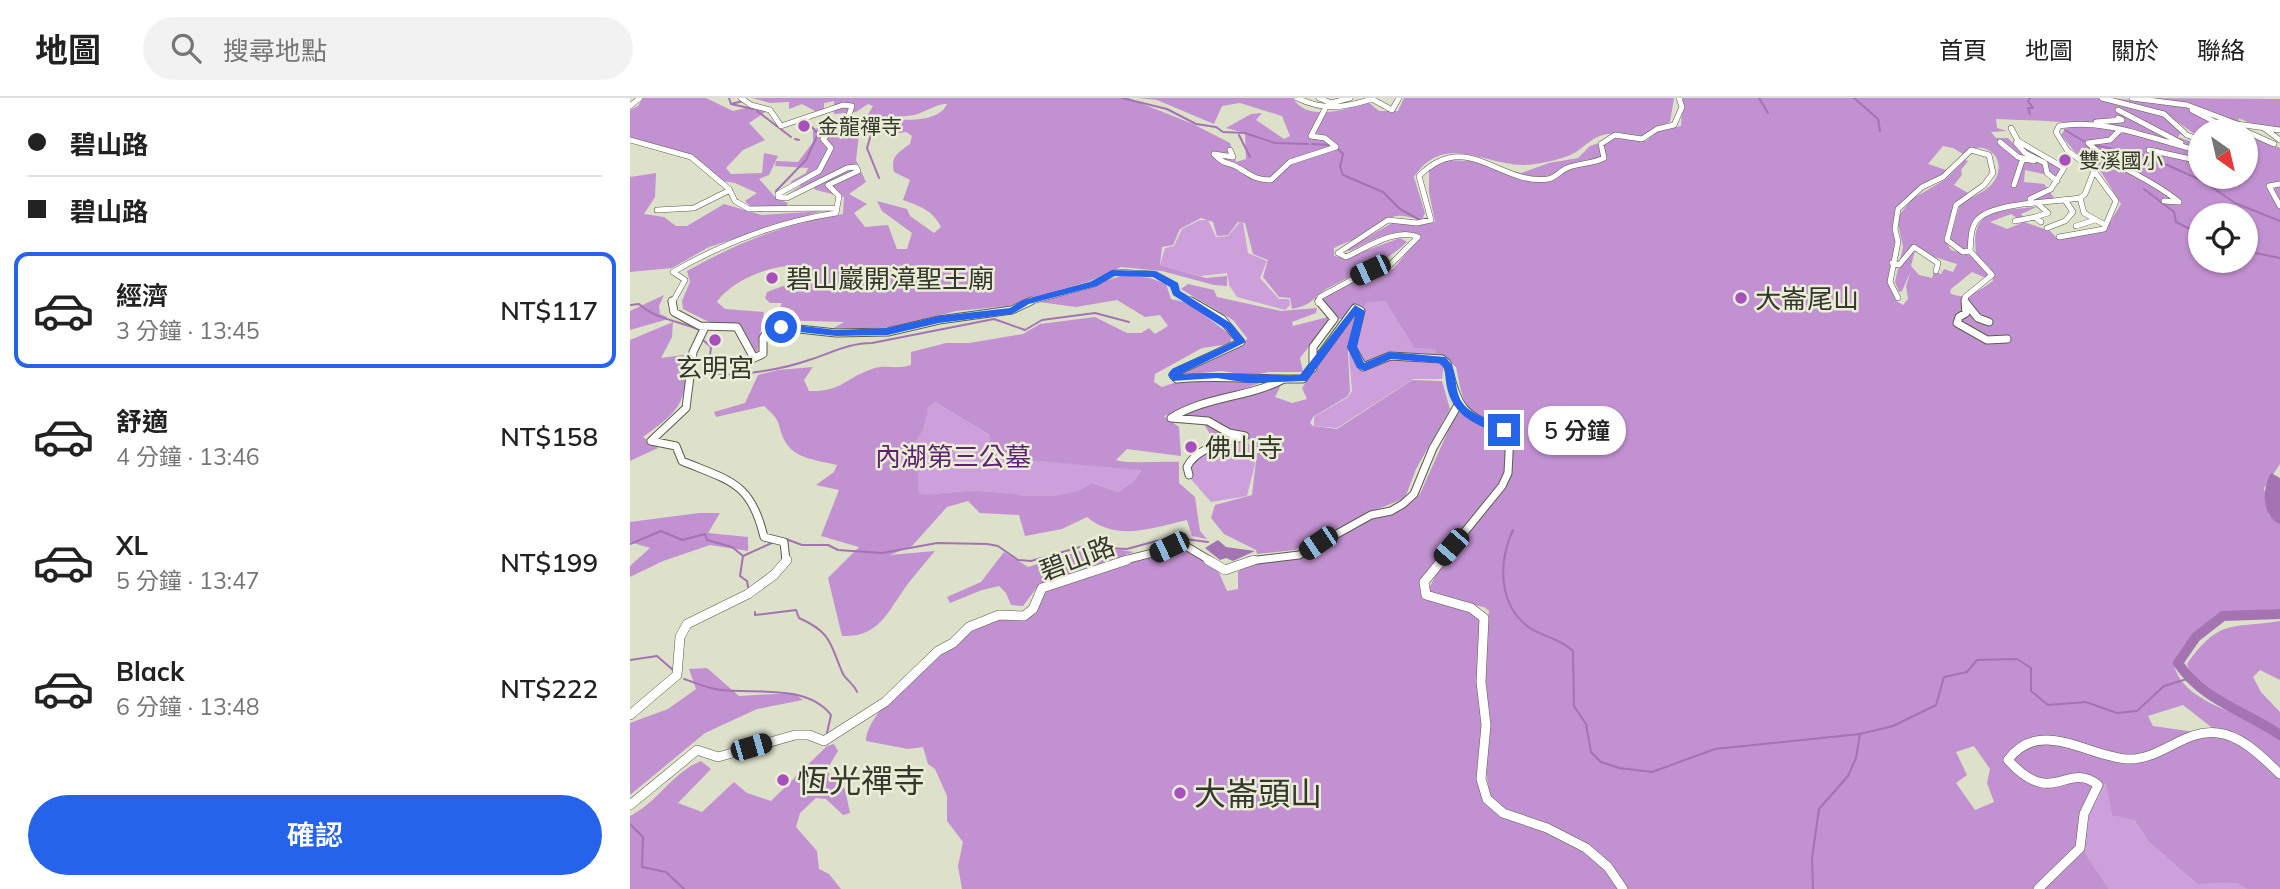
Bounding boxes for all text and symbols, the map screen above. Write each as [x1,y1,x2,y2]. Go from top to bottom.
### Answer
search box [143,17,633,80]
text: 地圖 [35,29,101,70]
icon: search [167,29,205,67]
text: 搜尋地點 [223,34,327,67]
text: 首頁 [1939,35,1987,65]
text: 地圖 [2025,35,2073,65]
text: 關於 [2111,35,2159,65]
text: 聯絡 [2197,35,2245,65]
place label: 金龍禪寺 [818,113,902,139]
marker: 金龍禪寺 [796,118,812,134]
north arrow [2188,119,2258,189]
map controls [2188,119,2258,273]
text: 碧山路 [70,128,148,161]
place label: 雙溪國小 [2079,147,2163,173]
marker: 雙溪國小 [2057,152,2073,168]
text: 碧山路 [70,195,148,228]
button: locate [2188,203,2258,273]
car [1347,252,1394,288]
place label: 碧山巖開漳聖王廟 [786,262,994,295]
marker: 碧山巖開漳聖王廟 [764,270,780,286]
icon: car [32,279,95,342]
text: 經濟 [116,279,168,312]
place label: 大崙尾山 [1755,282,1859,315]
marker: 大崙尾山 [1733,290,1749,306]
text: NT$117 [500,294,598,327]
route start [765,311,797,343]
text: 3 分鐘 · 13:45 [116,316,260,345]
marker: 玄明宮 [707,332,723,348]
place label: 玄明宮 [676,351,754,384]
icon: car [32,405,95,468]
text: 舒適 [116,405,168,438]
callout: 5 分鐘 [1528,406,1626,454]
route end [1488,414,1520,446]
text: 5 分鐘 [1544,416,1610,445]
text: NT$158 [500,420,598,453]
place label: 佛山寺 [1205,431,1283,464]
marker: 佛山寺 [1183,439,1199,455]
park label: 內湖第三公墓 [875,440,1031,473]
text: 4 分鐘 · 13:46 [116,442,260,471]
car [1295,523,1342,563]
car [1430,524,1473,570]
car [1146,528,1193,566]
text: XL [116,529,148,562]
street label: 碧山路 [1035,529,1119,587]
icon: car [32,531,95,594]
text: NT$199 [500,546,598,579]
text: 5 分鐘 · 13:47 [116,566,260,595]
text: Black [116,655,184,688]
icon: car [32,657,95,720]
text: NT$222 [500,672,598,705]
text: 6 分鐘 · 13:48 [116,692,260,721]
car [728,731,775,763]
place label: 恆光禪寺 [797,760,925,800]
marker: 恆光禪寺 [775,772,791,788]
place label: 大崙頭山 [1194,773,1322,813]
marker: 大崙頭山 [1172,785,1188,801]
button: 確認 [28,795,602,875]

